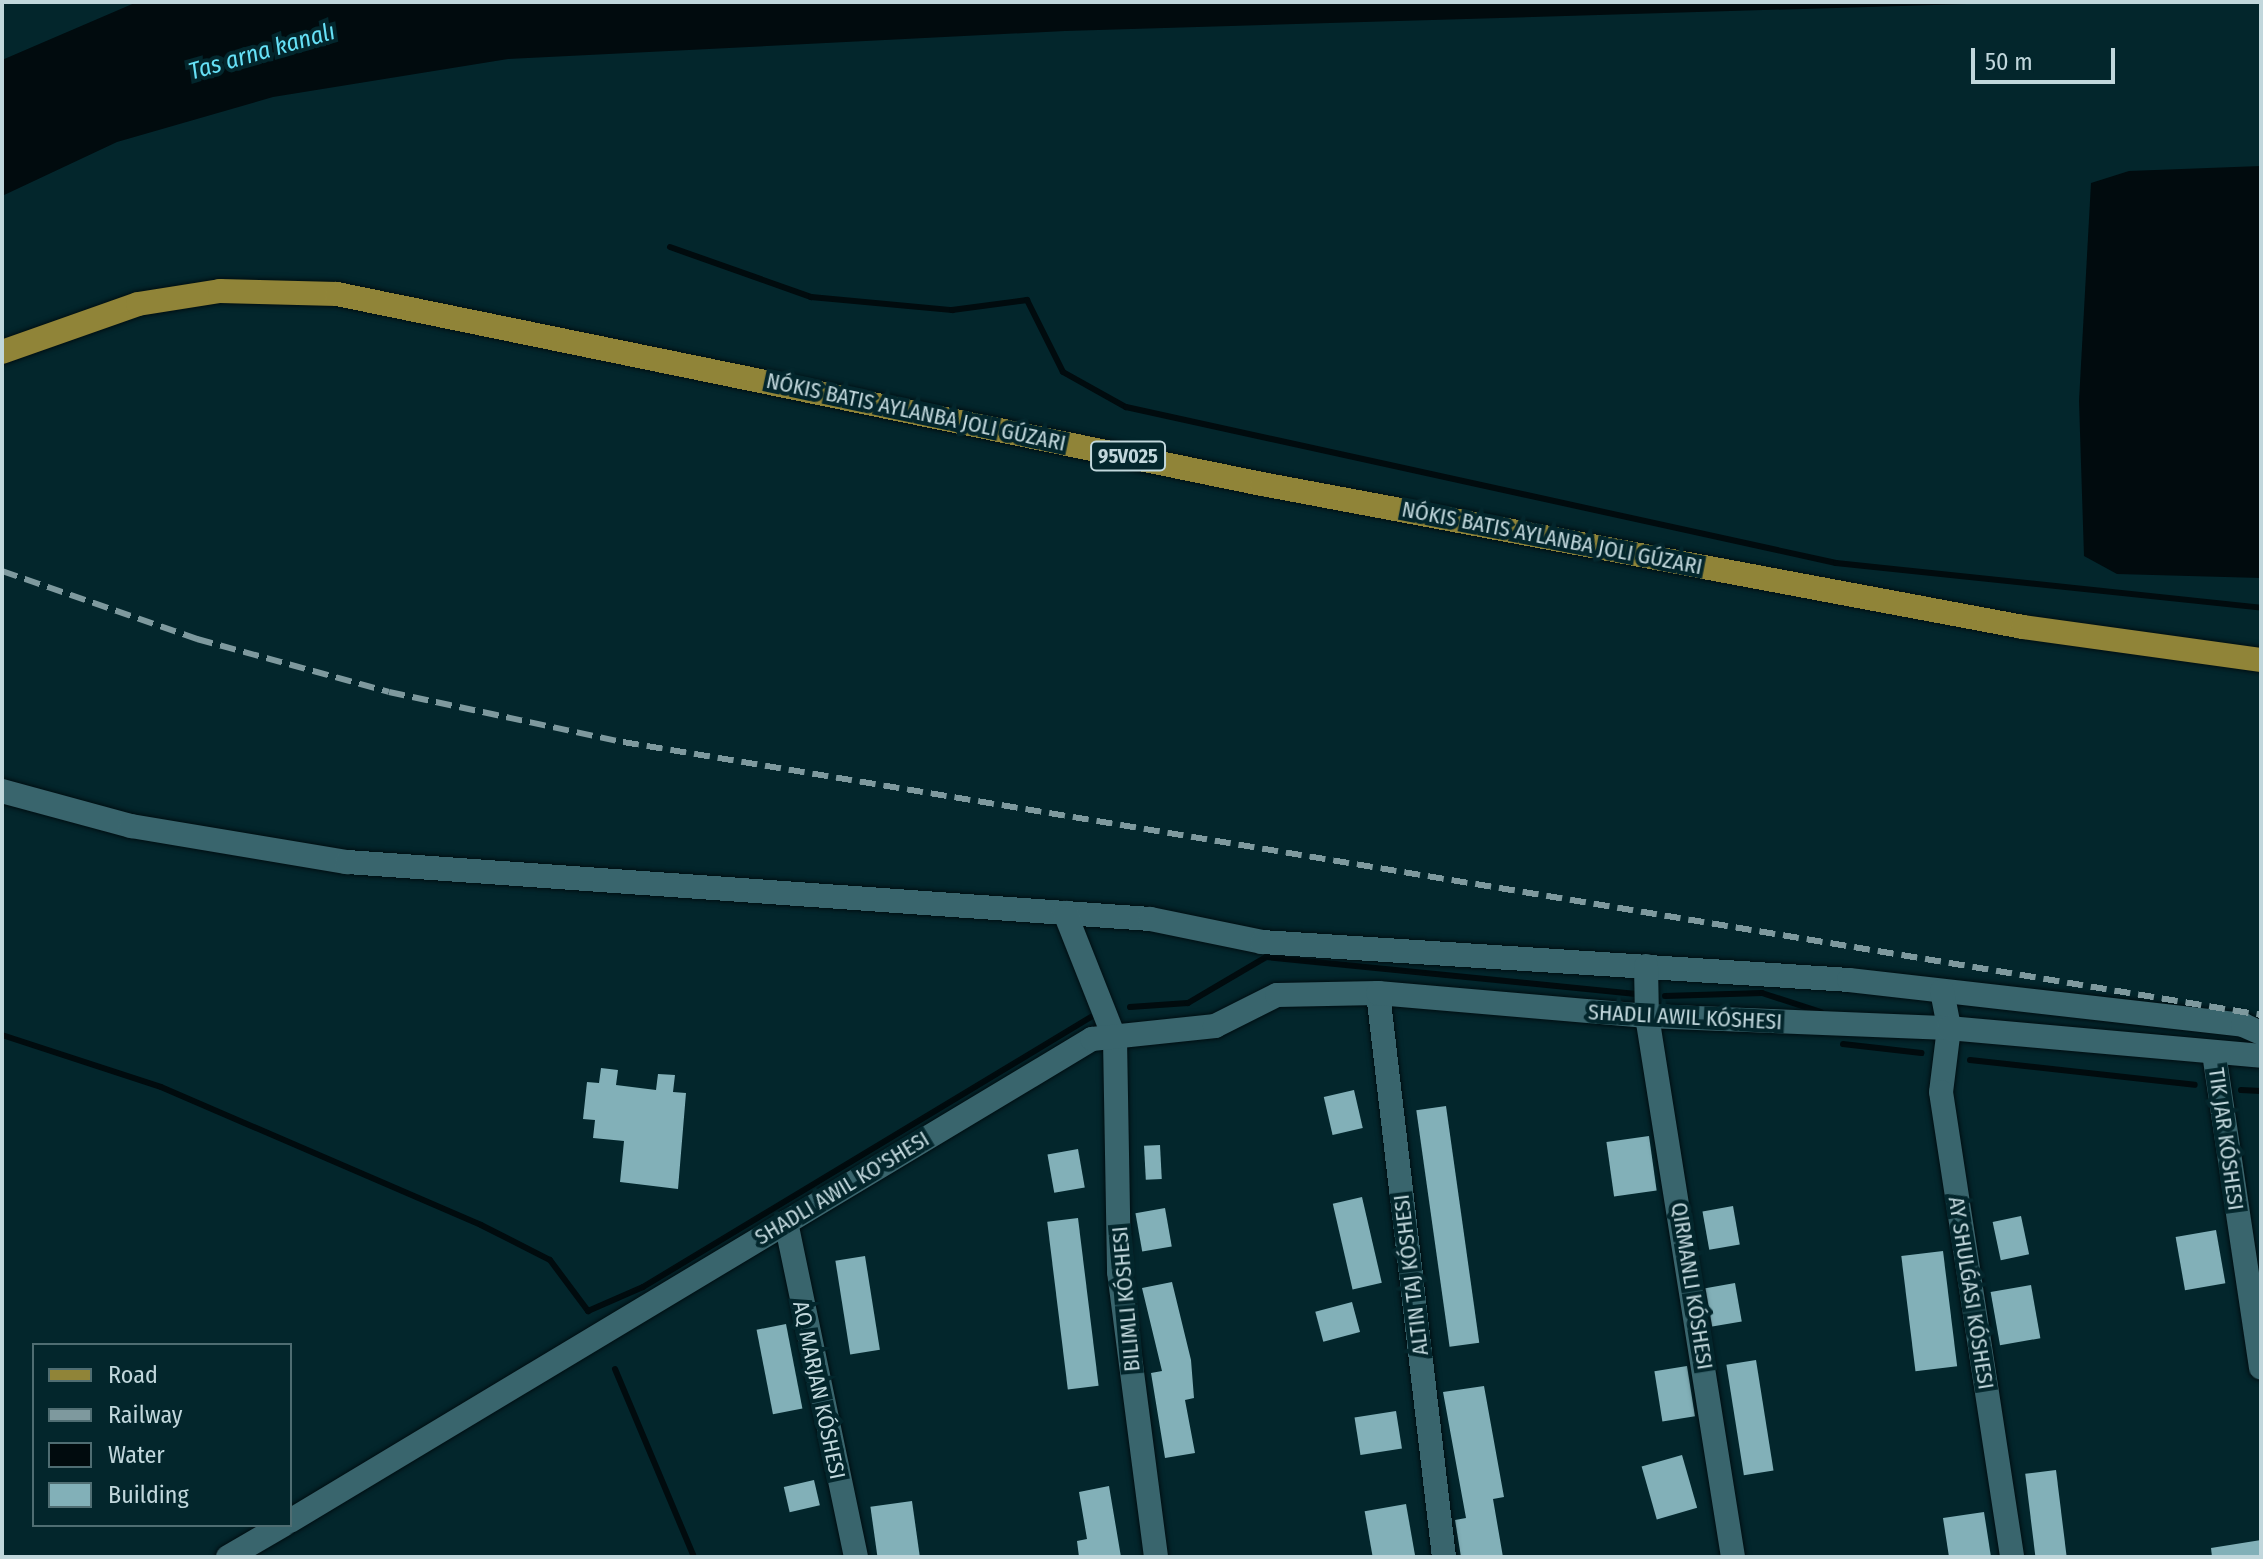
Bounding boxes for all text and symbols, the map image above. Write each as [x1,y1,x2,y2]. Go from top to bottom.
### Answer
water label: Tas arna kanalı [186,17,338,87]
scale bar [1975,32,2119,82]
text: 50 m [1985,48,2033,76]
street label: NÓKIS BATIS AYLANBA JOLI GÚZARI [764,367,1068,457]
road number: 95V025 [1090,440,1166,472]
street label: NÓKIS BATIS AYLANBA JOLI GÚZARI [1400,496,1704,580]
street label: SHADLI AWIL KÓSHESI [1587,999,1783,1035]
street label: TIK JAR KÓSHESI [2203,1066,2249,1212]
street label: SHADLI AWIL KO'SHESI [750,1126,934,1250]
street label: ALTIN TAJ KÓSHESI [1388,1193,1434,1357]
street label: AY SHULǴASI KÓSHESI [1943,1195,1999,1391]
street label: QIRMANLI KÓSHESI [1666,1200,1718,1372]
street label: BILIMLI KÓSHESI [1106,1225,1146,1373]
street label: AQ MARJAN KÓSHESI [787,1298,851,1482]
legend [32,1343,292,1527]
text: Road [108,1361,158,1389]
text: Railway [108,1401,183,1429]
text: Water [108,1441,165,1469]
text: Building [108,1481,189,1509]

